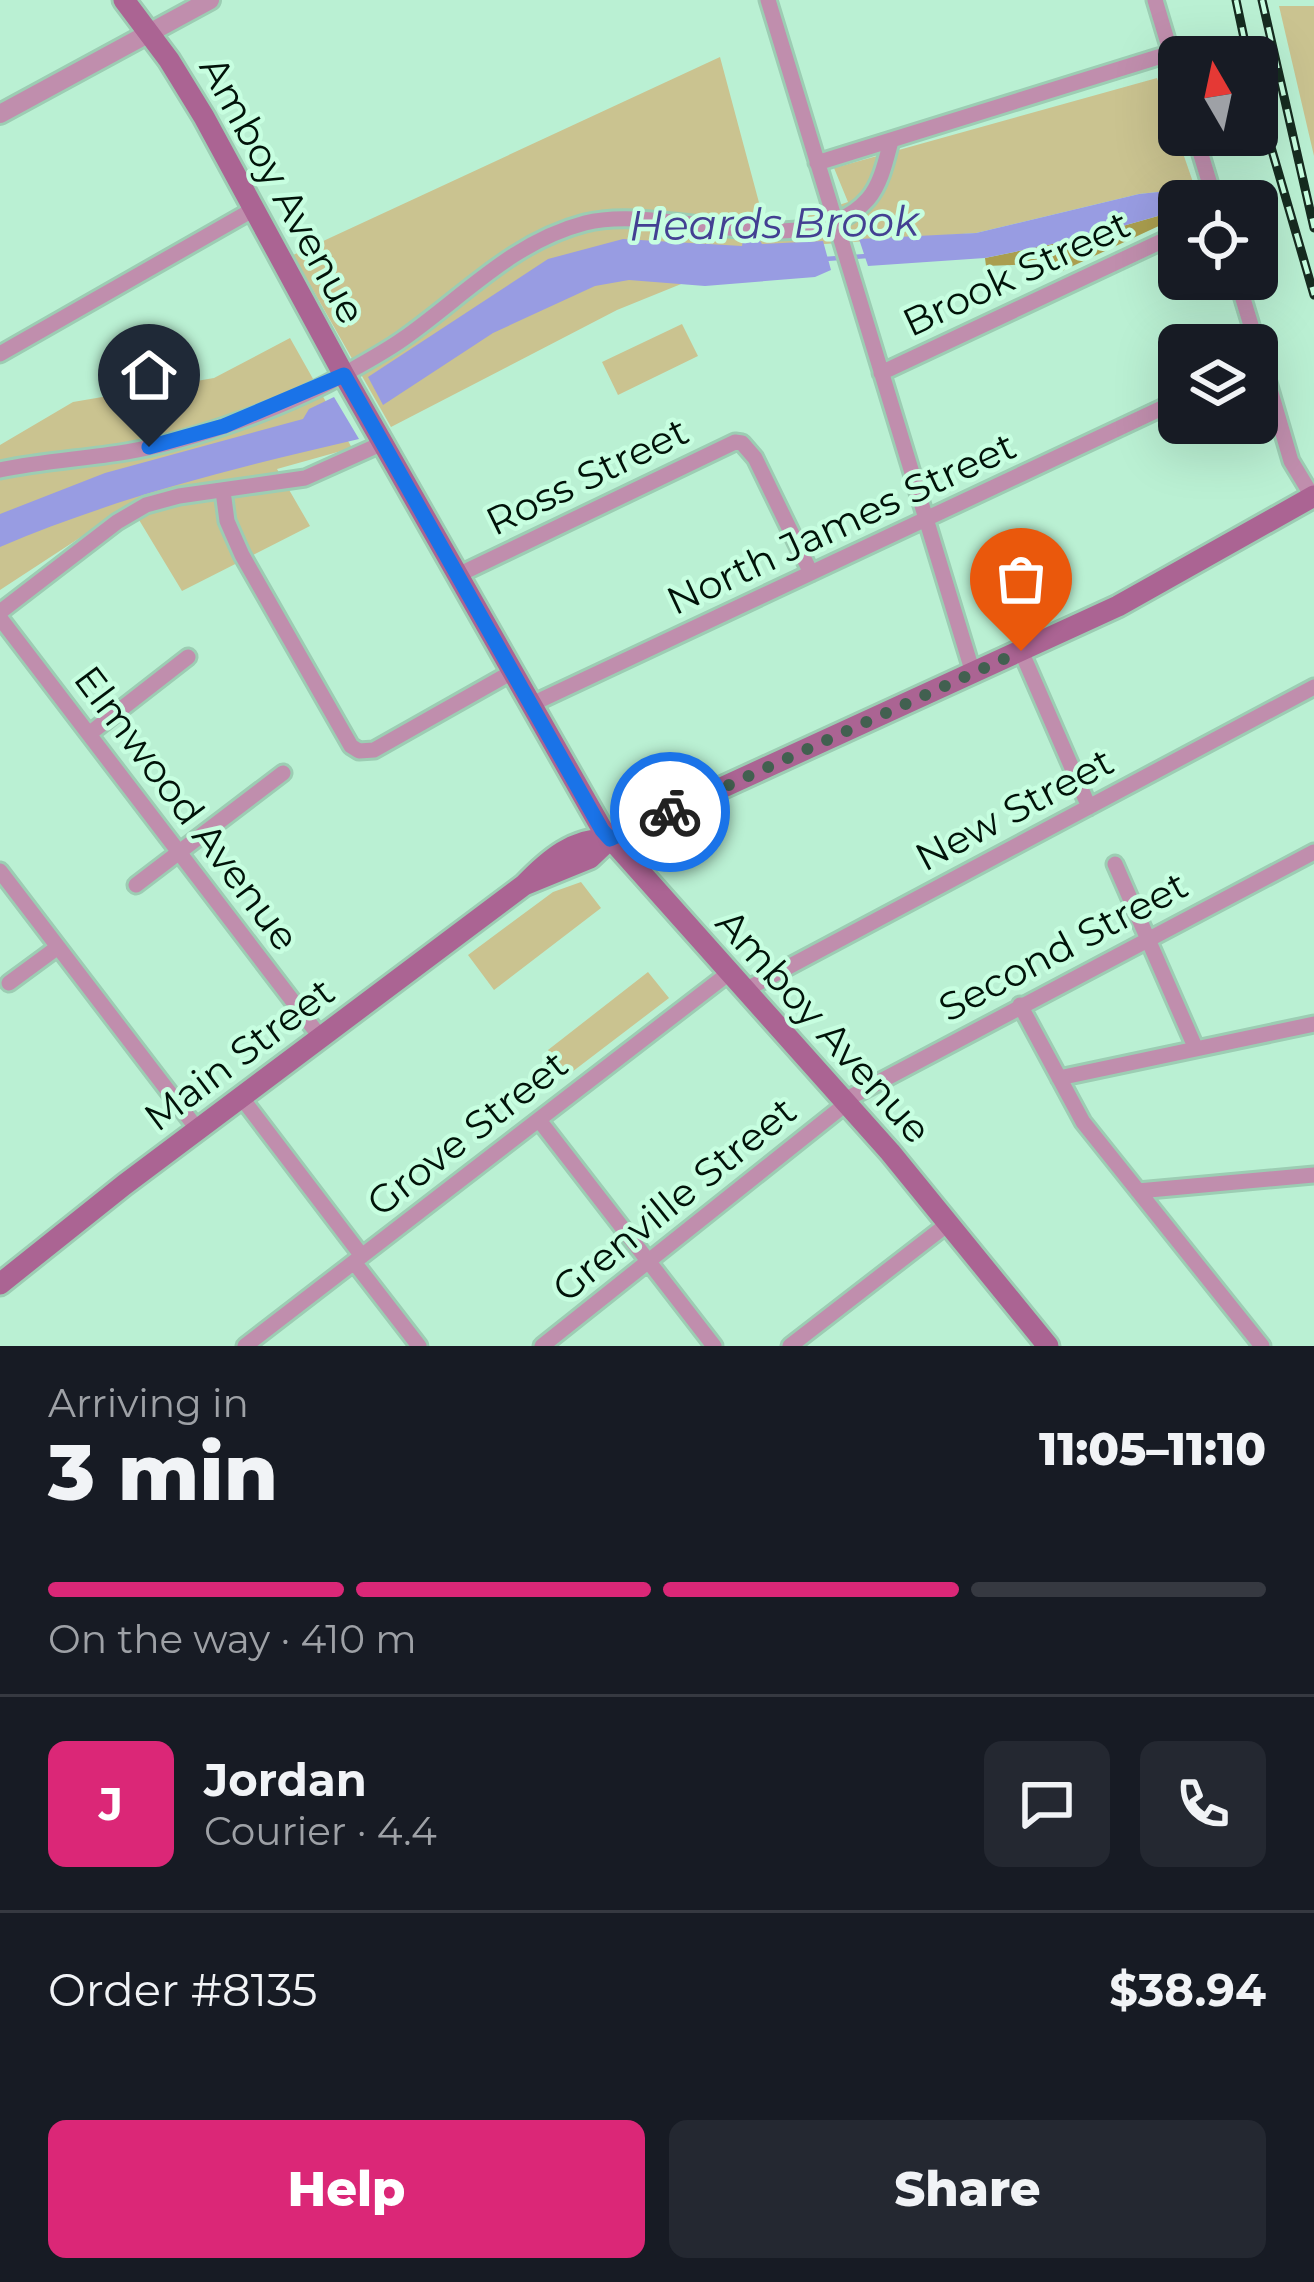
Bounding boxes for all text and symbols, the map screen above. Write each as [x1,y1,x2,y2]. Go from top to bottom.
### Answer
north arrow [1158,36,1278,156]
map controls [1158,36,1278,444]
street label: Amboy Avenue [190,48,376,332]
button: locate [1158,180,1278,300]
water label: Heards Brook [629,194,921,252]
street label: Brook Street [895,199,1137,347]
pin [98,324,200,447]
button: layers [1158,324,1278,444]
icon: home [116,342,182,408]
street label: Ross Street [478,406,696,546]
street label: North James Street [659,421,1023,625]
pin [970,528,1072,651]
icon: bag [988,546,1054,612]
street label: Elmwood Avenue [64,656,310,960]
street label: New Street [907,737,1121,881]
courier [610,752,730,872]
icon: bike [637,779,703,845]
street label: Second Street [931,860,1195,1032]
street label: Amboy Avenue [706,899,942,1153]
street label: Main Street [135,967,343,1141]
street label: Grove Street [357,1040,577,1226]
street label: Grenville Street [543,1086,805,1312]
text: Arriving in [48,1379,249,1427]
text: 11:05–11:10 [1039,1421,1266,1476]
text: 3 min [48,1424,278,1520]
text: On the way · 410 m [48,1615,417,1663]
button: chat [984,1741,1110,1867]
button: phone [1140,1741,1266,1867]
text: Jordan [204,1752,367,1807]
text: J [99,1776,123,1831]
text: Courier · 4.4 [204,1807,437,1855]
text: Order #8135 [48,1962,317,2017]
text: $38.94 [1109,1962,1266,2017]
button: Help [48,2120,645,2258]
button: Share [669,2120,1266,2258]

